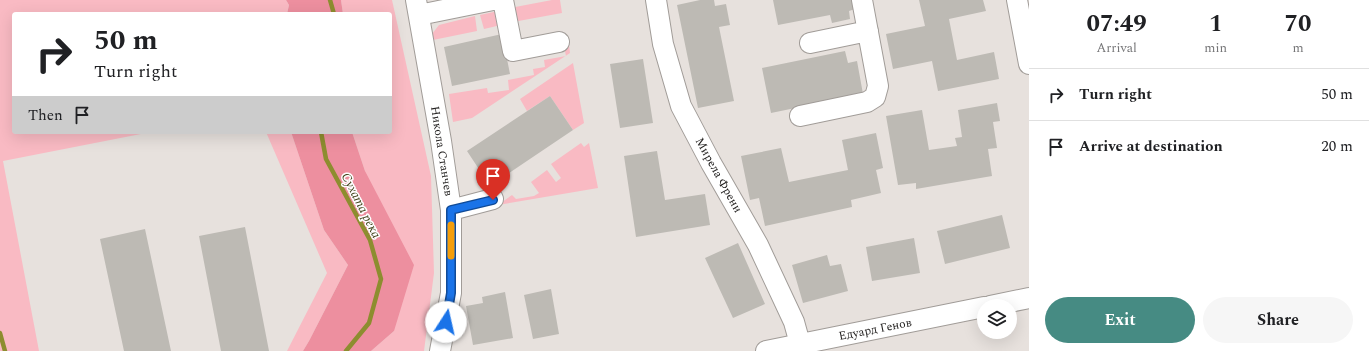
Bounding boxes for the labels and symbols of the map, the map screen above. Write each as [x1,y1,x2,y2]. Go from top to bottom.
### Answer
street label: Никола Станчев [425,105,458,198]
street label: Мирела Френи [690,134,747,216]
pin [476,159,510,200]
water label: Сухата река [336,169,386,242]
position arrow [425,301,467,343]
street label: Едуард Генов [837,313,913,346]

